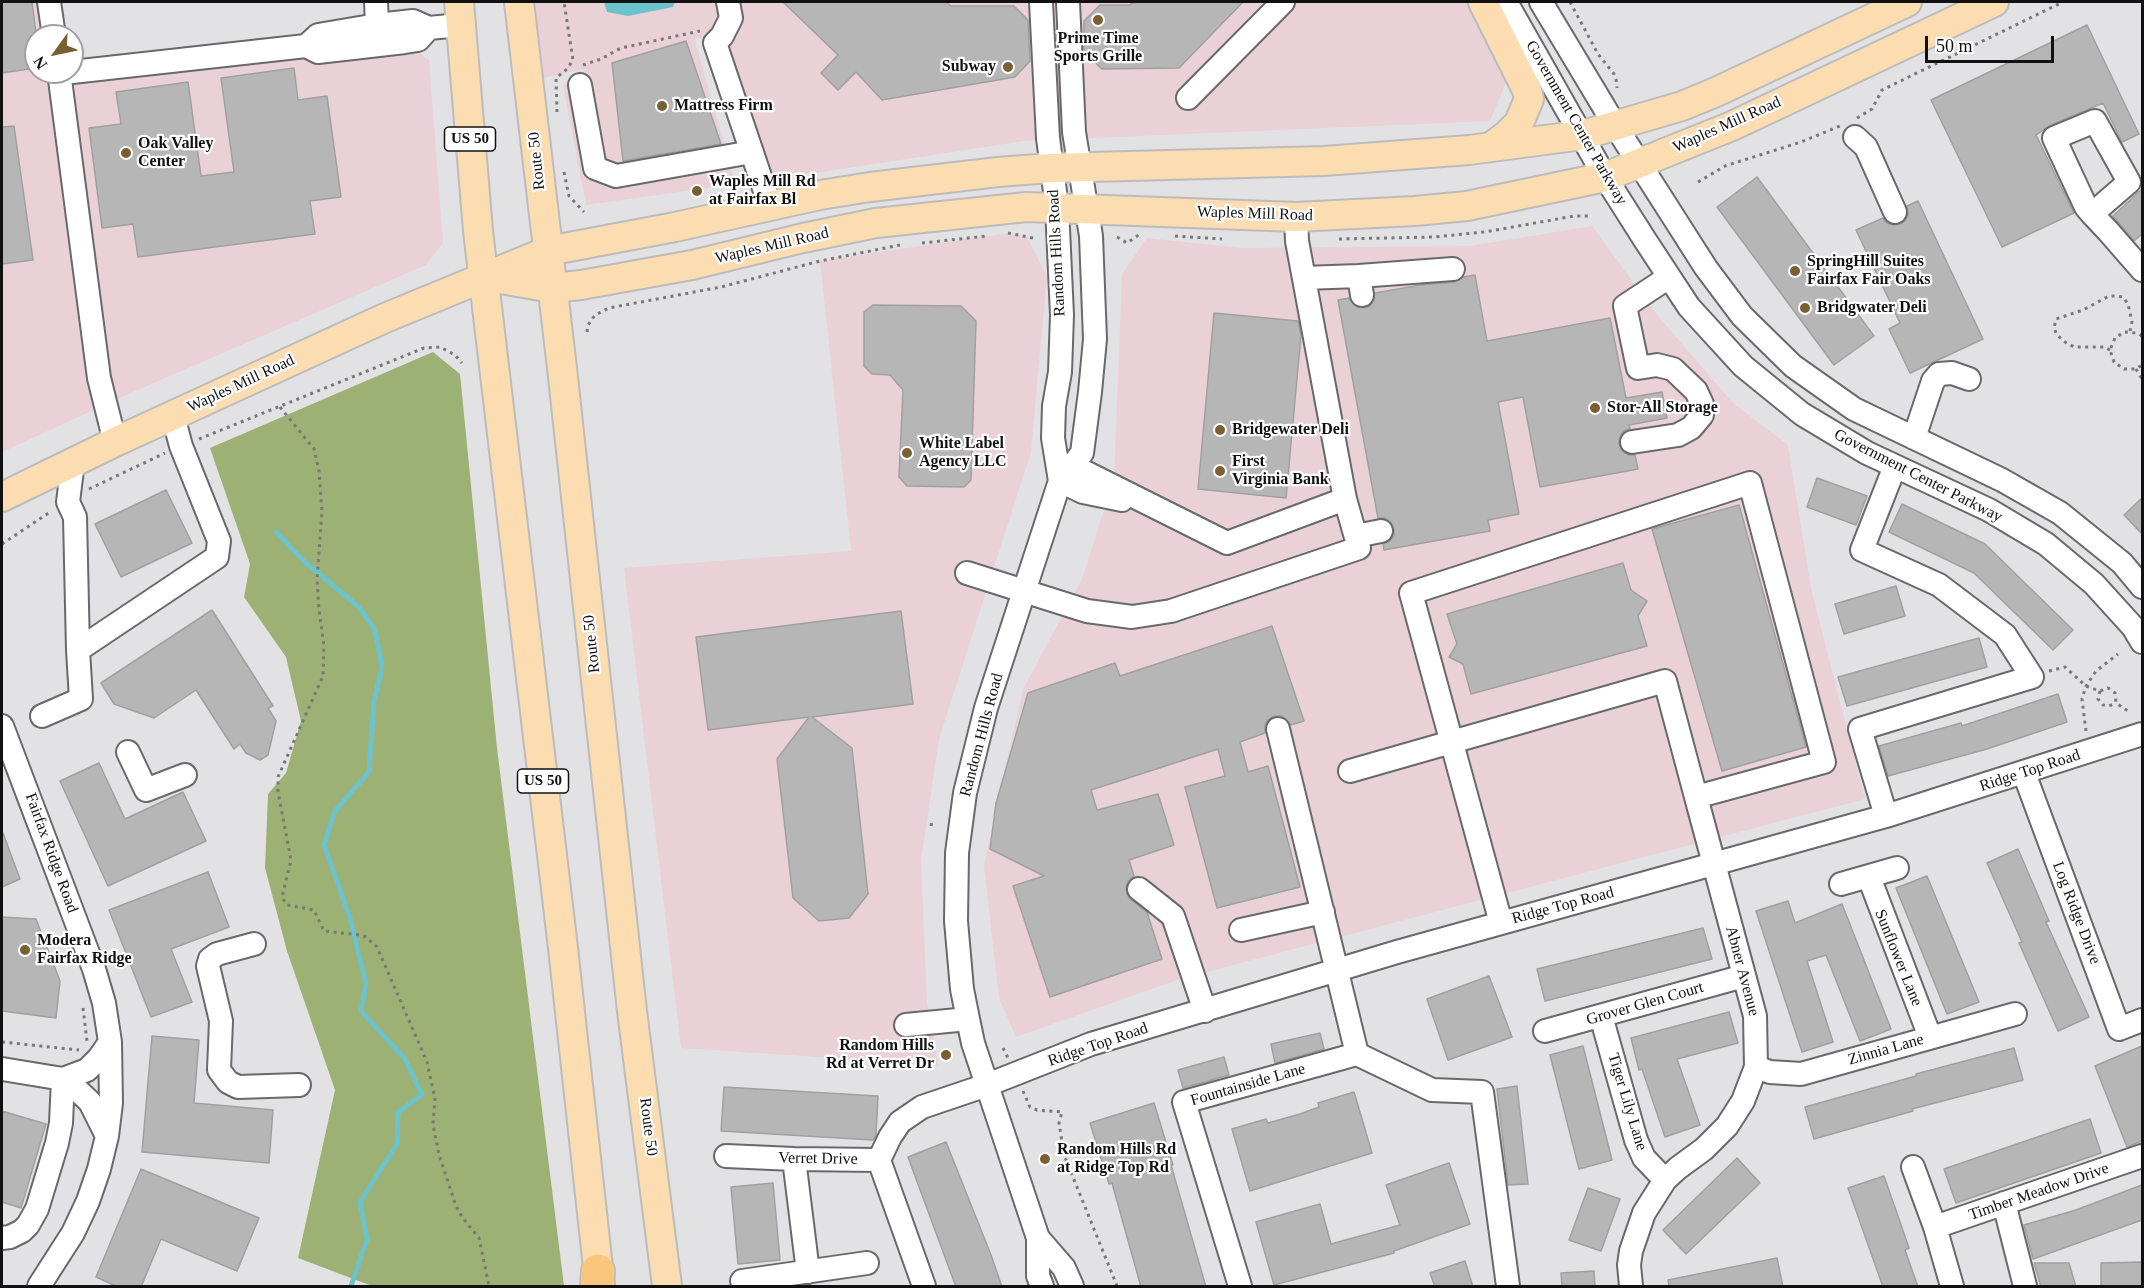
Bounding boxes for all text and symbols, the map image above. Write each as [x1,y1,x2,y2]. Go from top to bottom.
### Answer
marker: Prime Time Sports Grille [1091,13,1105,27]
north arrow [24,24,84,84]
scale bar [1928,24,2057,62]
place label: Prime Time Sports Grille [1054,29,1142,67]
text: 50 m [1936,36,1973,56]
street label: Government Center Parkway [1521,37,1631,209]
text: N [30,54,50,72]
place label: Subway [942,57,996,77]
marker: Subway [1001,60,1015,74]
street label: Waples Mill Road [1670,93,1784,157]
place label: Mattress Firm [674,96,773,116]
marker: Mattress Firm [655,99,669,113]
road number: US 50 [444,127,496,151]
street label: Route 50 [524,131,550,191]
place label: Oak Valley Center [138,134,213,172]
marker: Oak Valley Center [119,146,133,160]
place label: Waples Mill Rd at Fairfax Bl [709,172,816,210]
marker: Waples Mill Rd at Fairfax Bl [690,184,704,198]
street label: Random Hills Road [1044,189,1070,317]
street label: Waples Mill Road [1197,202,1313,226]
street label: Waples Mill Road [713,224,831,268]
place label: SpringHill Suites Fairfax Fair Oaks [1807,252,1931,290]
marker: SpringHill Suites Fairfax Fair Oaks [1788,264,1802,278]
place label: Bridgwater Deli [1817,298,1927,318]
marker: Bridgwater Deli [1798,301,1812,315]
street label: Waples Mill Road [184,351,298,417]
place label: Stor-All Storage [1607,398,1718,418]
marker: Stor-All Storage [1588,401,1602,415]
place label: Bridgewater Deli [1232,420,1349,440]
marker: Bridgewater Deli [1213,423,1227,437]
street label: Government Center Parkway [1831,425,2005,527]
place label: White Label Agency LLC [919,434,1007,472]
marker: White Label Agency LLC [900,446,914,460]
place label: First Virginia Bank [1232,452,1329,490]
marker: First Virginia Bank [1213,464,1227,478]
street label: Route 50 [579,614,605,674]
street label: Random Hills Road [956,671,1008,799]
street label: Ridge Top Road [1977,746,2083,796]
road number: US 50 [518,769,568,793]
street label: Fairfax Ridge Road [20,790,82,916]
street label: Log Ridge Drive [2048,859,2104,967]
street label: Ridge Top Road [1510,883,1616,929]
street label: Sunflower Lane [1870,907,1926,1009]
street label: Abner Avenue [1721,924,1763,1018]
place label: Modera Fairfax Ridge [37,931,132,969]
marker: Modera Fairfax Ridge [18,943,32,957]
street label: Grover Glen Court [1584,978,1706,1030]
street label: Ridge Top Road [1045,1019,1151,1071]
street label: Zinnia Lane [1846,1030,1926,1070]
place label: Random Hills Rd at Verret Dr [826,1036,934,1074]
marker: Random Hills Rd at Verret Dr [939,1048,953,1062]
street label: Tiger Lily Lane [1603,1051,1651,1153]
street label: Fountainside Lane [1188,1059,1308,1111]
street label: Route 50 [635,1097,661,1157]
place label: Random Hills Rd at Ridge Top Rd [1057,1140,1176,1178]
street label: Verret Drive [778,1149,858,1169]
marker: Random Hills Rd at Ridge Top Rd [1038,1152,1052,1166]
street label: Timber Meadow Drive [1966,1159,2112,1225]

